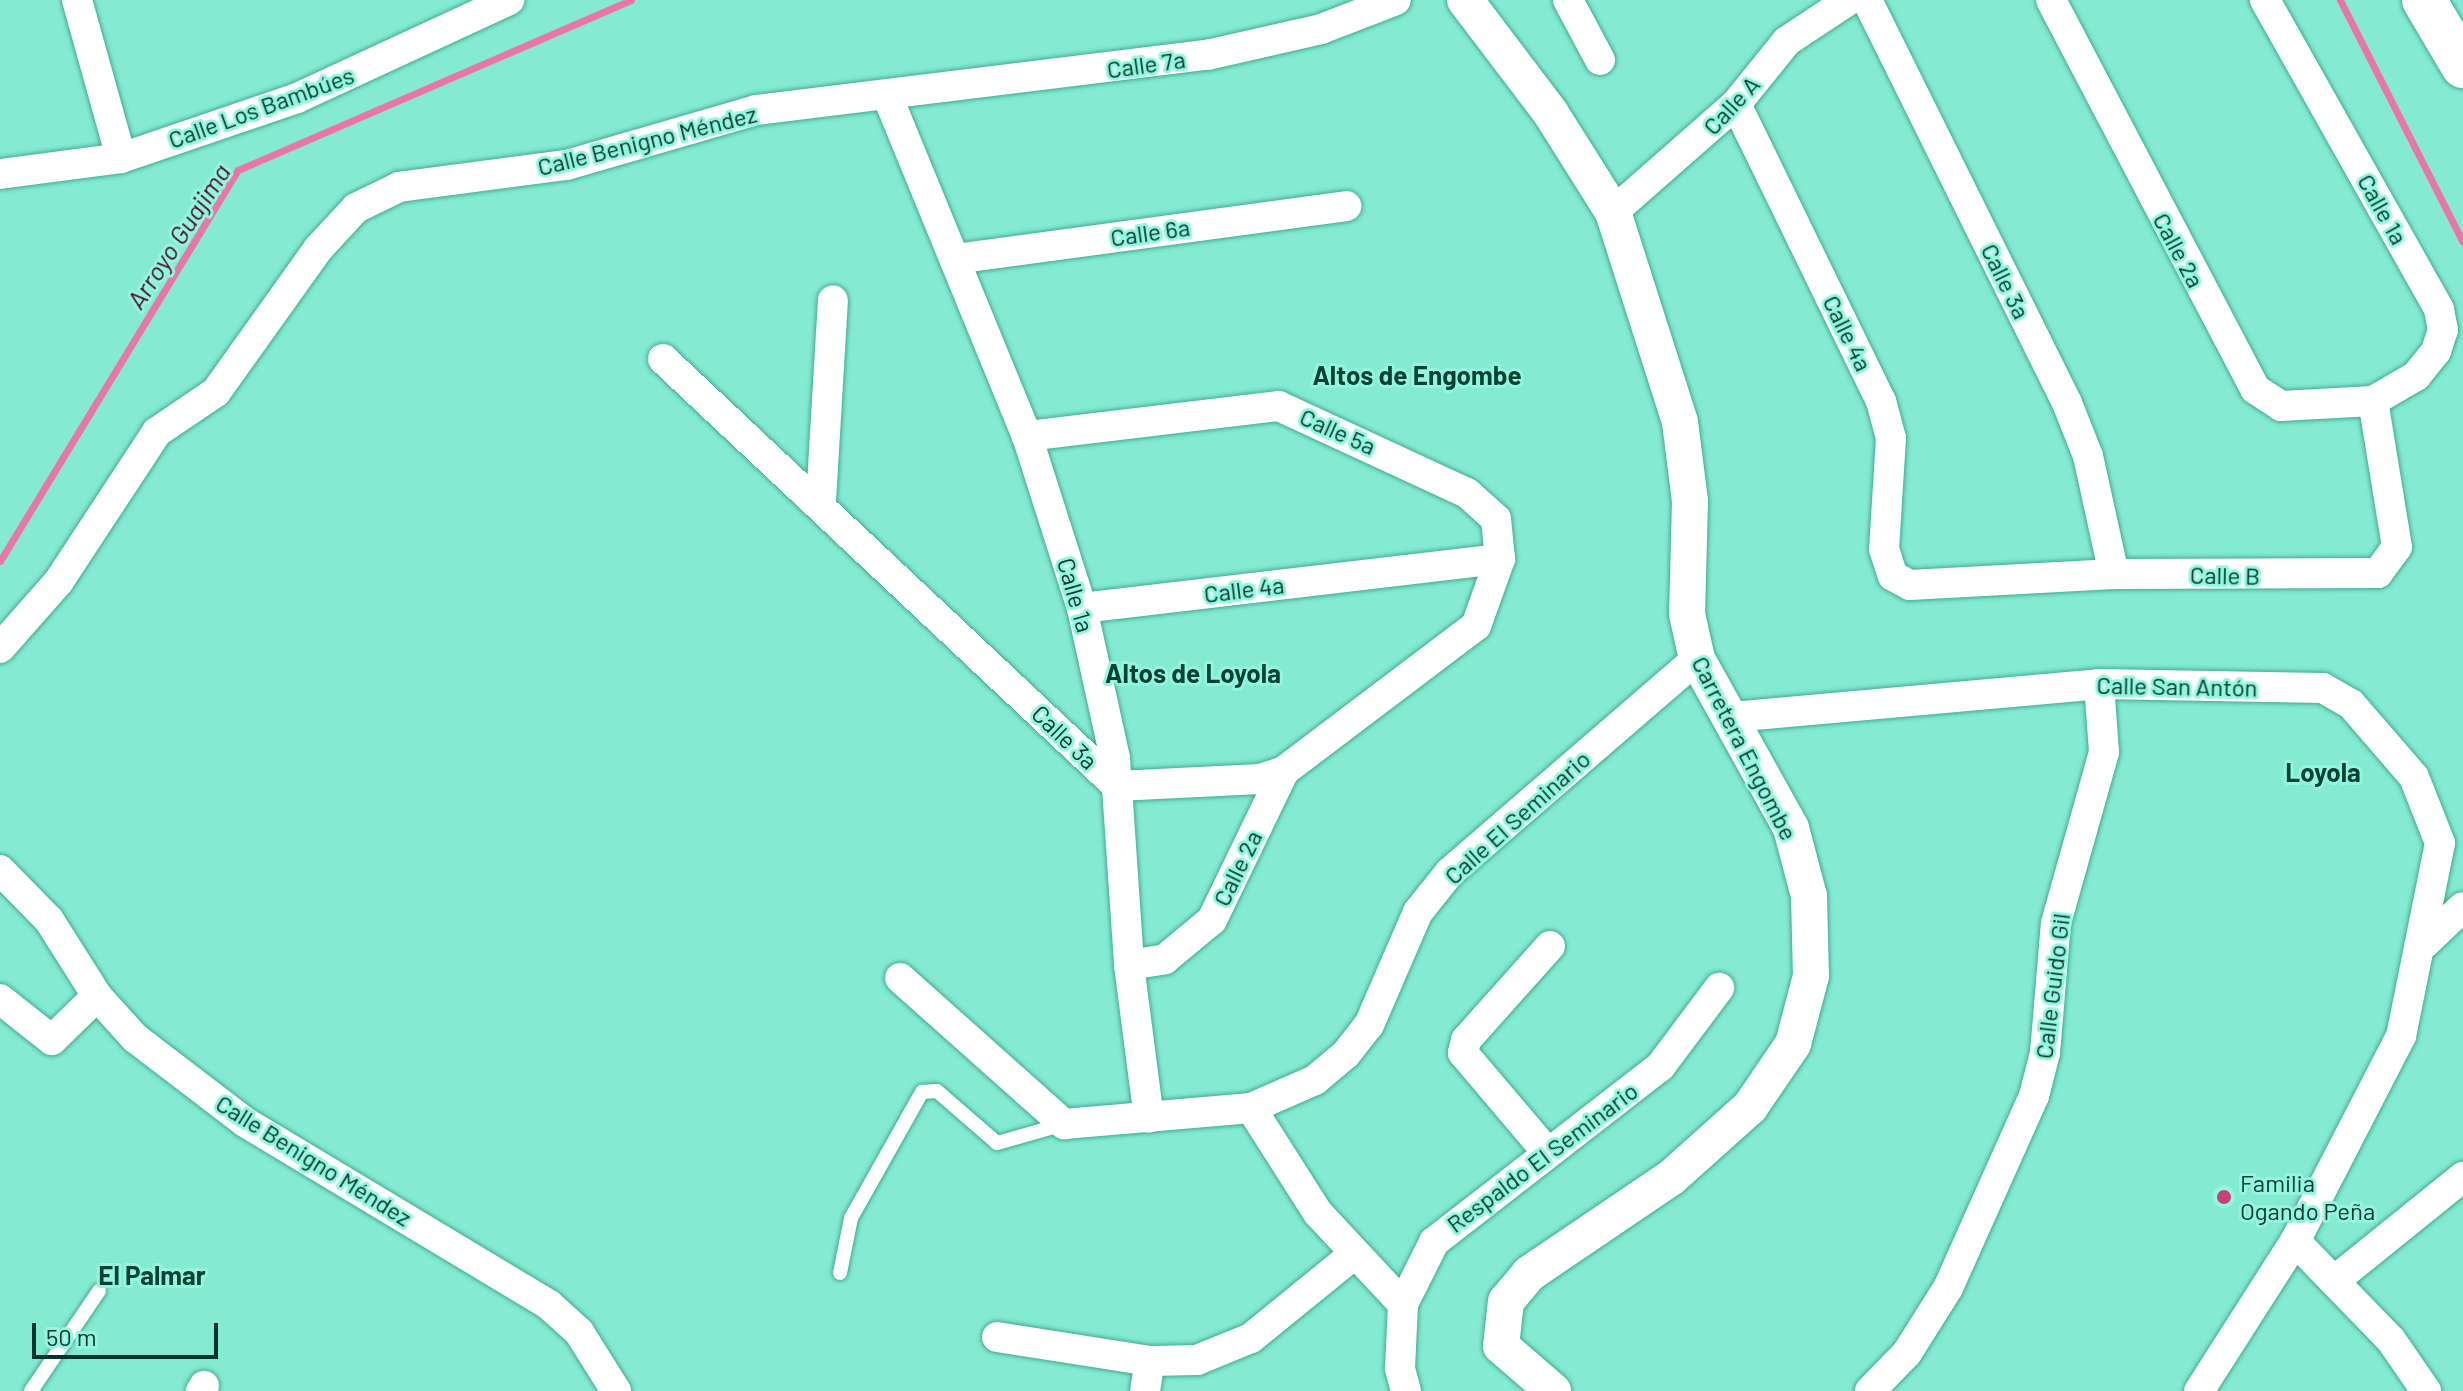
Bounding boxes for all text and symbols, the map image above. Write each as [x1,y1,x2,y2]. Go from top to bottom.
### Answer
street label: Calle 7a [1105,44,1187,84]
street label: Calle Los Bambúes [164,60,358,154]
street label: Calle A [1697,70,1765,140]
street label: Calle Benigno Méndez [534,99,760,181]
water label: Arroyo Guajima [120,158,236,314]
street label: Calle 1a [2352,169,2414,249]
street label: Calle 2a [2147,208,2211,292]
street label: Calle 6a [1108,212,1192,252]
street label: Calle 3a [1976,239,2036,323]
street label: Calle 4a [1817,290,1879,376]
district label: Altos de Engombe [1312,359,1522,391]
street label: Calle 5a [1296,402,1380,460]
street label: Calle 1a [1052,555,1100,635]
street label: Calle B [2190,560,2260,590]
street label: Calle 4a [1202,570,1286,608]
street label: Carretera Engombe [1686,651,1804,845]
district label: Altos de Loyola [1105,657,1281,689]
street label: Calle San Antón [2096,670,2258,702]
street label: Calle 3a [1026,699,1104,775]
street label: Calle El Seminario [1438,744,1596,890]
district label: Loyola [2285,756,2361,788]
street label: Calle 2a [1206,826,1268,910]
street label: Calle Guido Gil [2029,912,2075,1060]
street label: Respaldo El Seminario [1441,1076,1643,1238]
street label: Calle Benigno Méndez [211,1088,417,1232]
place label: Familia Ogando Peña [2240,1169,2375,1225]
marker: Familia Ogando Peña [2215,1188,2233,1206]
district label: El Palmar [98,1259,206,1291]
scale bar [36,1307,222,1357]
text: 50 m [46,1322,97,1351]

